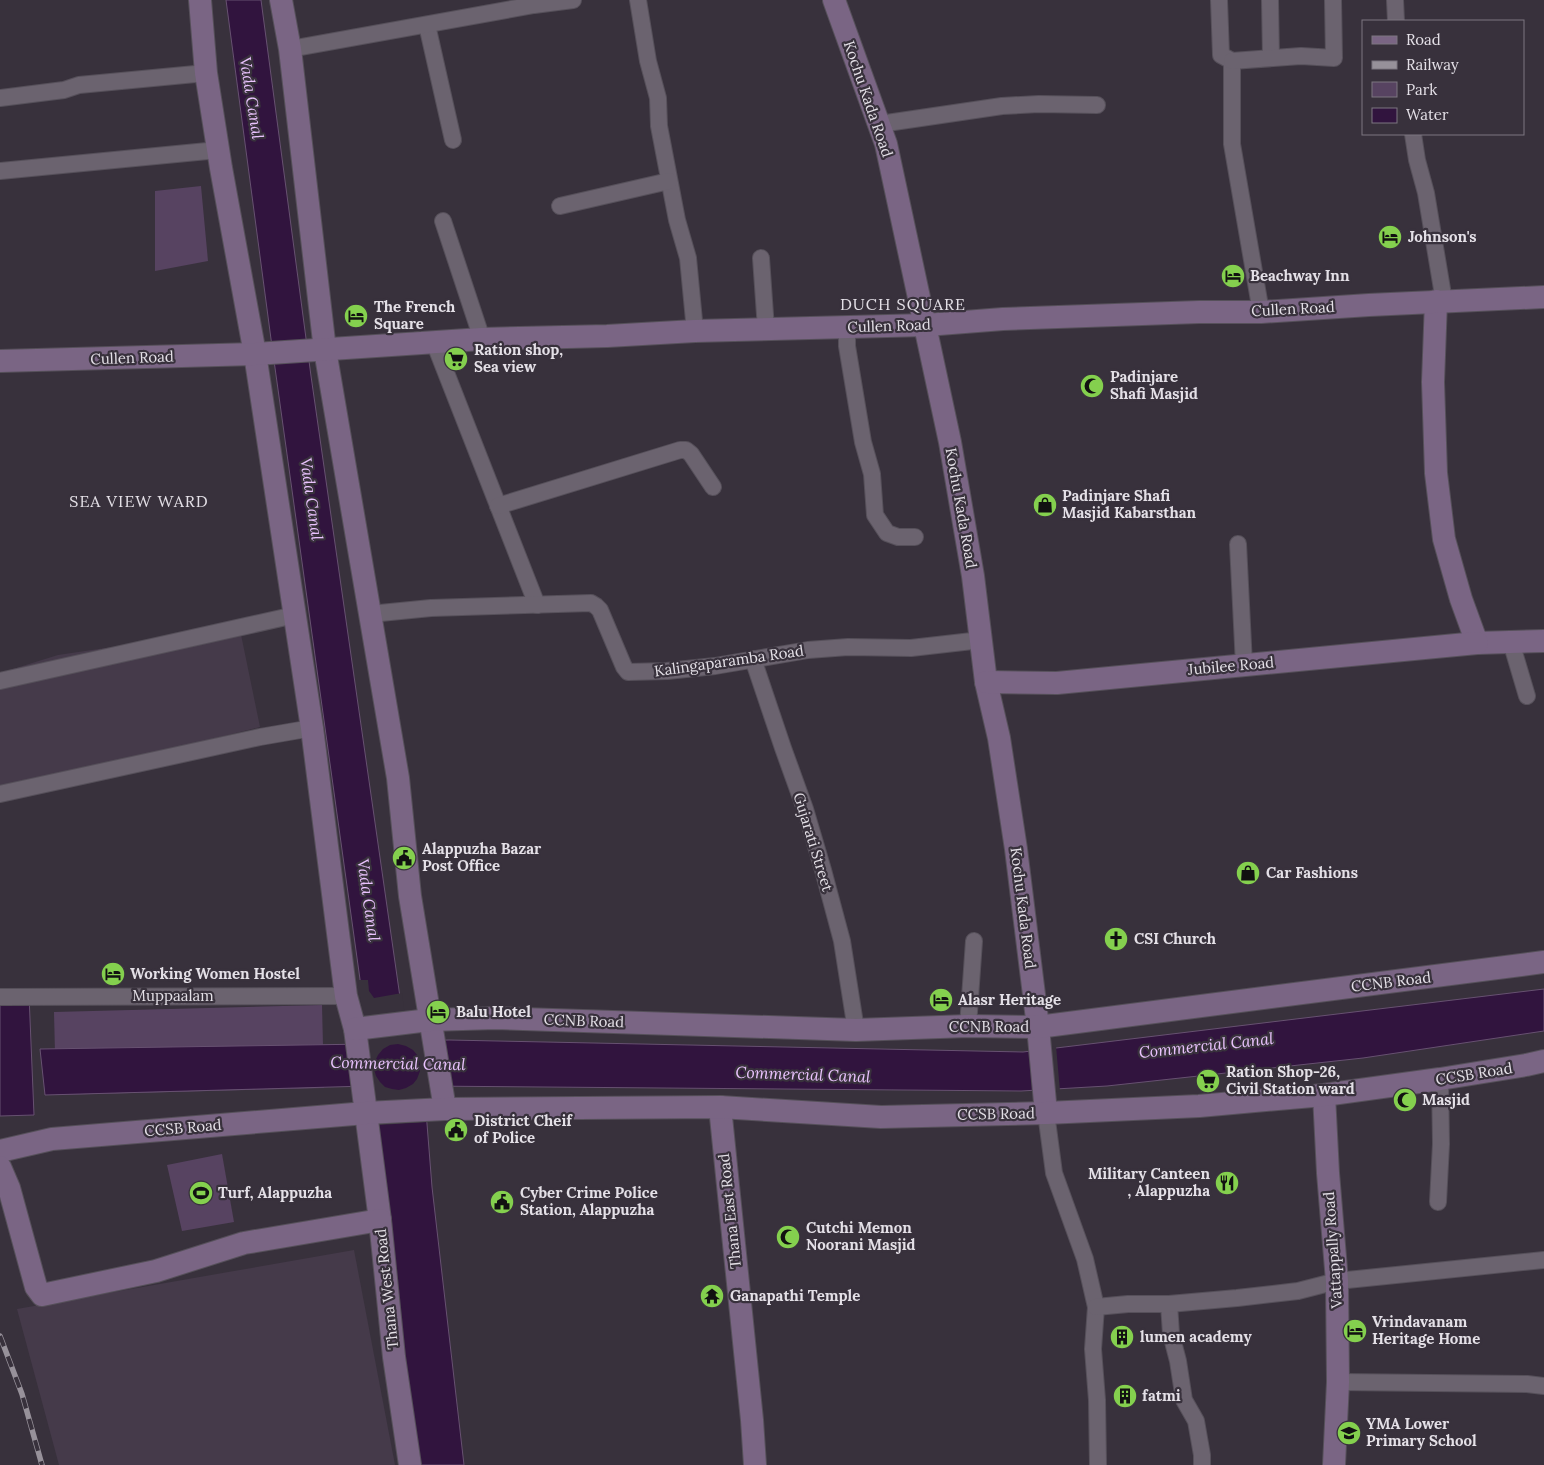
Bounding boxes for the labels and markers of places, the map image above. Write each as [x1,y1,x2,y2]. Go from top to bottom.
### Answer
hotel icon: Johnson's [1377,224,1403,250]
place label: Johnson's [1408,227,1477,246]
hotel icon: Beachway Inn [1220,263,1246,289]
place label: Beachway Inn [1250,266,1350,285]
place label: The French Square [374,297,456,333]
hotel icon: The French Square [343,303,369,329]
place label: Ration shop, Sea view [474,340,563,376]
supermarket icon: Ration shop, Sea view [443,346,469,372]
place label: Padinjare Shafi Masjid [1110,367,1198,403]
mosque icon: Padinjare Shafi Masjid [1079,373,1105,399]
place label: Padinjare Shafi Masjid Kabarsthan [1062,486,1197,522]
shop icon: Padinjare Shafi Masjid Kabarsthan [1032,492,1058,518]
place label: Alappuzha Bazar Post Office [422,839,542,875]
public building icon: Alappuzha Bazar Post Office [391,845,417,871]
shop icon: Car Fashions [1235,860,1261,886]
place label: Car Fashions [1266,863,1358,882]
church icon: CSI Church [1103,926,1129,952]
place label: CSI Church [1134,929,1217,948]
hotel icon: Working Women Hostel [100,961,126,987]
place label: Working Women Hostel [130,964,300,983]
hotel icon: Alasr Heritage [928,987,954,1013]
place label: Alasr Heritage [958,990,1061,1009]
hotel icon: Balu Hotel [425,999,451,1025]
place label: Balu Hotel [456,1002,531,1021]
place label: Ration Shop-26, Civil Station ward [1226,1062,1355,1098]
supermarket icon: Ration Shop-26, Civil Station ward [1195,1068,1221,1094]
mosque icon: Masjid [1392,1087,1418,1113]
place label: Masjid [1422,1090,1470,1109]
place label: District Cheif of Police [474,1111,573,1147]
public building icon: District Cheif of Police [443,1117,469,1143]
place label: Military Canteen , Alappuzha [1088,1164,1210,1200]
restaurant icon: Military Canteen , Alappuzha [1214,1170,1240,1196]
sports icon: Turf, Alappuzha [188,1180,214,1206]
place label: Turf, Alappuzha [218,1183,332,1202]
place label: Cyber Crime Police Station, Alappuzha [520,1183,658,1219]
public building icon: Cyber Crime Police Station, Alappuzha [489,1189,515,1215]
place label: Cutchi Memon Noorani Masjid [806,1218,916,1254]
mosque icon: Cutchi Memon Noorani Masjid [775,1224,801,1250]
temple icon: Ganapathi Temple [699,1283,725,1309]
place label: Ganapathi Temple [730,1286,860,1305]
place label: Vrindavanam Heritage Home [1372,1312,1480,1348]
hotel icon: Vrindavanam Heritage Home [1342,1318,1368,1344]
building icon: lumen academy [1109,1324,1135,1350]
place label: lumen academy [1140,1327,1252,1346]
building icon: fatmi [1112,1383,1138,1409]
place label: fatmi [1142,1386,1181,1405]
place label: YMA Lower Primary School [1366,1414,1477,1450]
school or university icon: YMA Lower Primary School [1336,1420,1362,1446]

